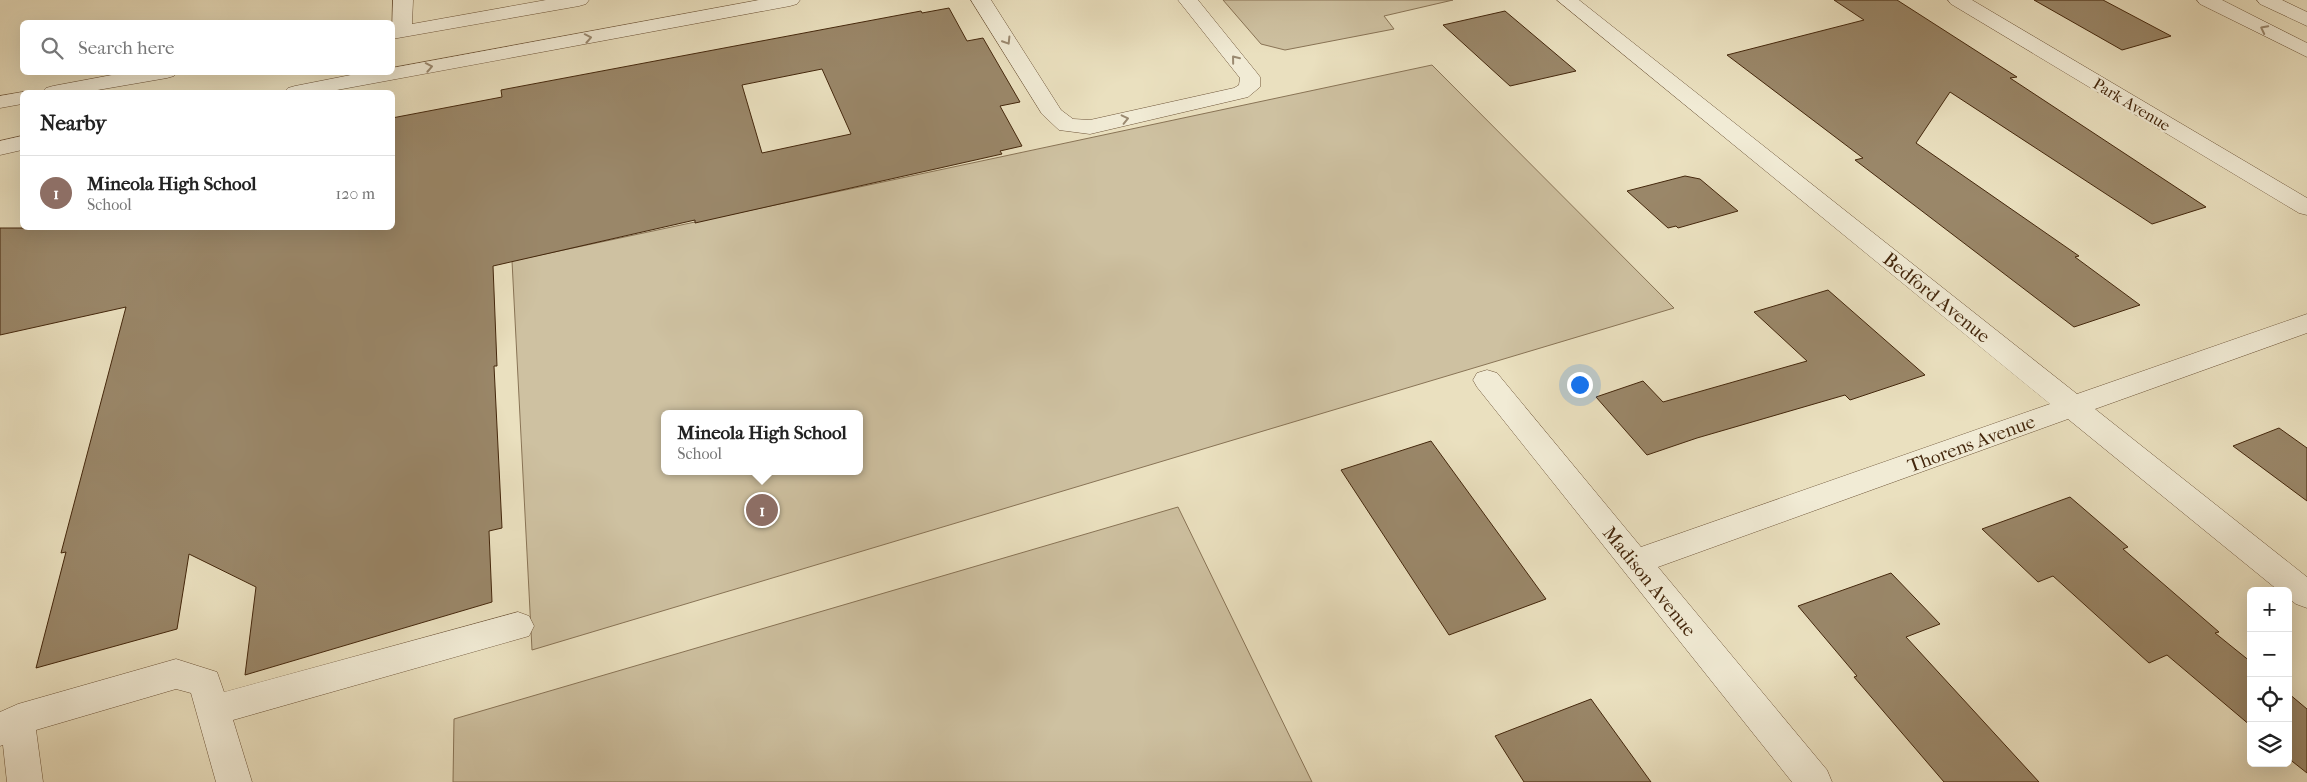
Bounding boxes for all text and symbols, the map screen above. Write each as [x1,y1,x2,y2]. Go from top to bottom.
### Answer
search box [20,20,395,75]
one-way arrow [2260,25,2269,35]
one-way arrow [584,33,593,43]
icon: search [38,34,66,62]
one-way arrow [1000,36,1010,45]
text: Search here [78,37,174,59]
one-way arrow [1233,56,1241,65]
one-way arrow [424,63,433,73]
street label: Park Avenue [2090,74,2174,135]
text: Nearby [40,111,106,135]
one-way arrow [1120,114,1129,125]
text: Mineola High School [87,173,256,195]
text: 1 [53,184,59,203]
text: 120 m [336,184,375,203]
text: School [87,195,132,214]
street label: Bedford Avenue [1878,248,1994,348]
your location [1567,372,1593,398]
popup [661,410,863,475]
street label: Thorens Avenue [1905,411,2038,477]
text: Mineola High School [677,422,847,444]
text: School [677,444,722,463]
pin: 1 [746,491,778,529]
street label: Madison Avenue [1598,522,1700,641]
map controls [2247,587,2292,767]
button: + [2247,587,2292,632]
button: − [2247,632,2292,677]
button: locate [2247,677,2292,722]
button: layers [2247,722,2292,767]

